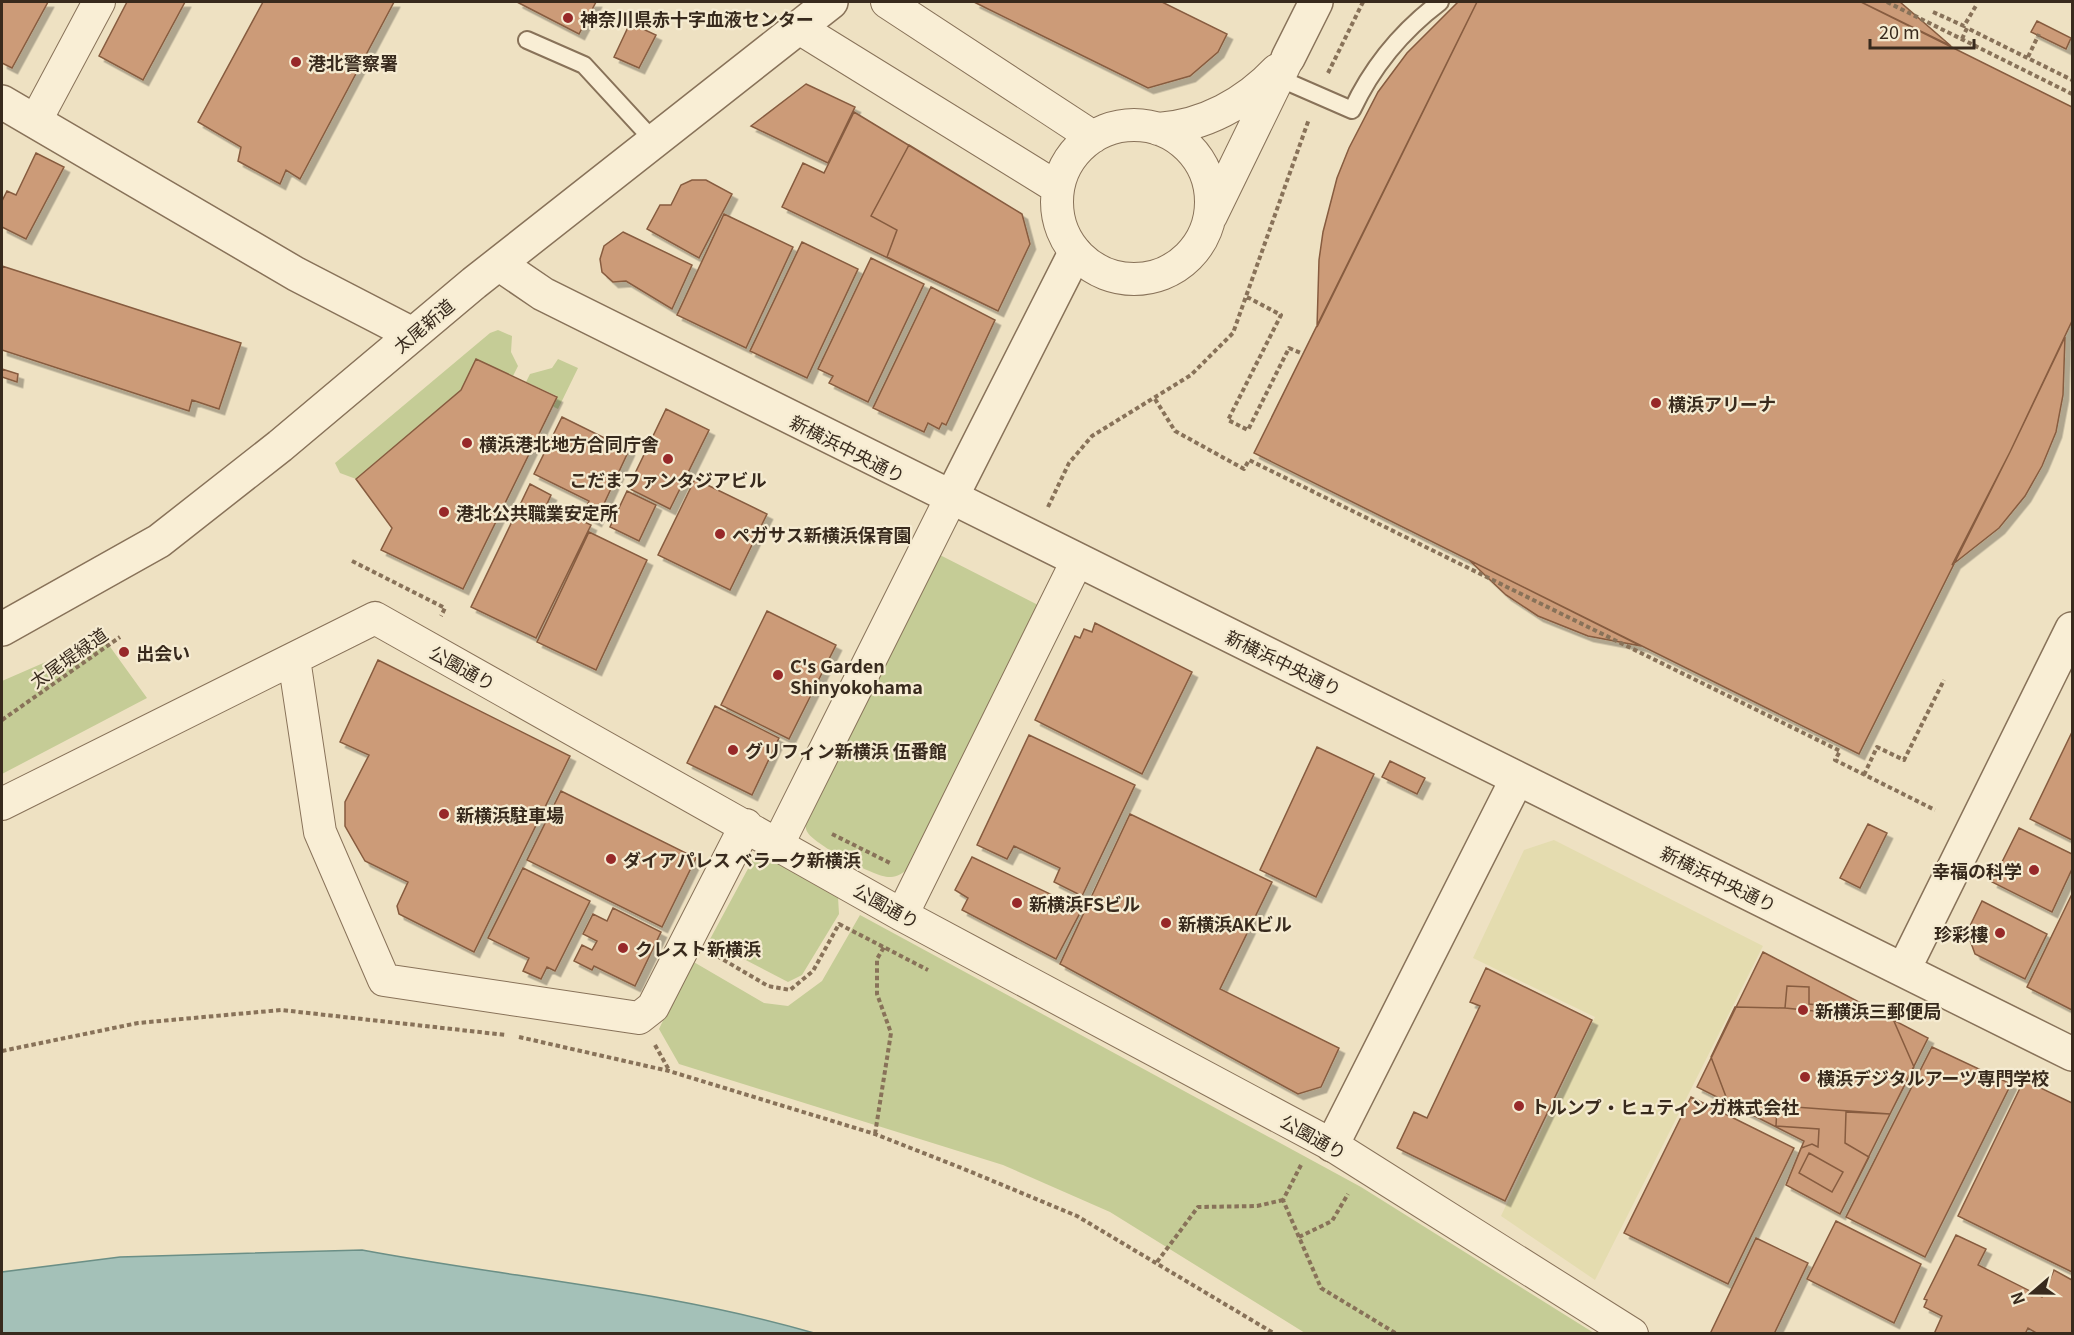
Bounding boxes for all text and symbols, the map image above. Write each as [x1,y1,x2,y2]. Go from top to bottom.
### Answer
place label: 神奈川県赤十字血液センター [580,5,814,31]
marker: 神奈川県赤十字血液センター [561,11,575,25]
scale bar [1870,12,1974,50]
text: 20 m [1879,18,1920,44]
place label: 港北警察署 [308,49,398,75]
marker: 港北警察署 [289,55,303,69]
street label: 太尾新道 [387,292,459,358]
place label: 横浜アリーナ [1668,390,1776,416]
marker: 横浜アリーナ [1649,396,1663,410]
street label: 新横浜中央通り [786,408,910,488]
place label: 横浜港北地方合同庁舎 [479,430,659,456]
marker: 横浜港北地方合同庁舎 [460,436,474,450]
marker: こだまファンタジアビル [661,452,675,466]
place label: こだまファンタジアビル [569,466,767,492]
place label: 港北公共職業安定所 [456,499,618,525]
marker: 港北公共職業安定所 [437,505,451,519]
place label: ペガサス新横浜保育園 [732,521,912,547]
marker: ペガサス新横浜保育園 [713,527,727,541]
street label: 太尾堤緑道 [24,621,112,693]
street label: 新横浜中央通り [1222,623,1346,701]
street label: 公園通り [425,638,501,696]
place label: 出会い [136,639,190,665]
marker: 出会い [117,645,131,659]
place label: C's Garden Shinyokohama [790,652,923,699]
marker: C's Garden Shinyokohama [771,668,785,682]
place label: グリフィン新横浜 伍番館 [745,737,947,763]
marker: グリフィン新横浜 伍番館 [726,743,740,757]
place label: 新横浜駐車場 [456,801,564,827]
marker: 新横浜駐車場 [437,807,451,821]
street label: 新横浜中央通り [1657,839,1781,917]
place label: ダイアパレス ベラーク新横浜 [623,846,861,872]
marker: ダイアパレス ベラーク新横浜 [604,852,618,866]
place label: 幸福の科学 [1932,857,2022,883]
marker: 幸福の科学 [2027,863,2041,877]
street label: 公園通り [849,876,925,934]
place label: 新横浜FSビル [1029,890,1140,916]
marker: 新横浜FSビル [1010,896,1024,910]
place label: 新横浜AKビル [1178,910,1292,936]
marker: 新横浜AKビル [1159,916,1173,930]
place label: 珍彩樓 [1934,920,1988,946]
marker: 珍彩樓 [1993,926,2007,940]
place label: クレスト新横浜 [635,935,761,961]
marker: クレスト新横浜 [616,941,630,955]
place label: 新横浜三郵便局 [1815,997,1941,1023]
marker: 新横浜三郵便局 [1796,1003,1810,1017]
place label: 横浜デジタルアーツ専門学校 [1817,1064,2049,1090]
marker: 横浜デジタルアーツ専門学校 [1798,1070,1812,1084]
place label: トルンプ・ヒュティンガ株式会社 [1531,1093,1799,1119]
marker: トルンプ・ヒュティンガ株式会社 [1512,1099,1526,1113]
street label: 公園通り [1276,1107,1352,1165]
north arrow [2002,1263,2062,1323]
text: N [2004,1289,2030,1308]

